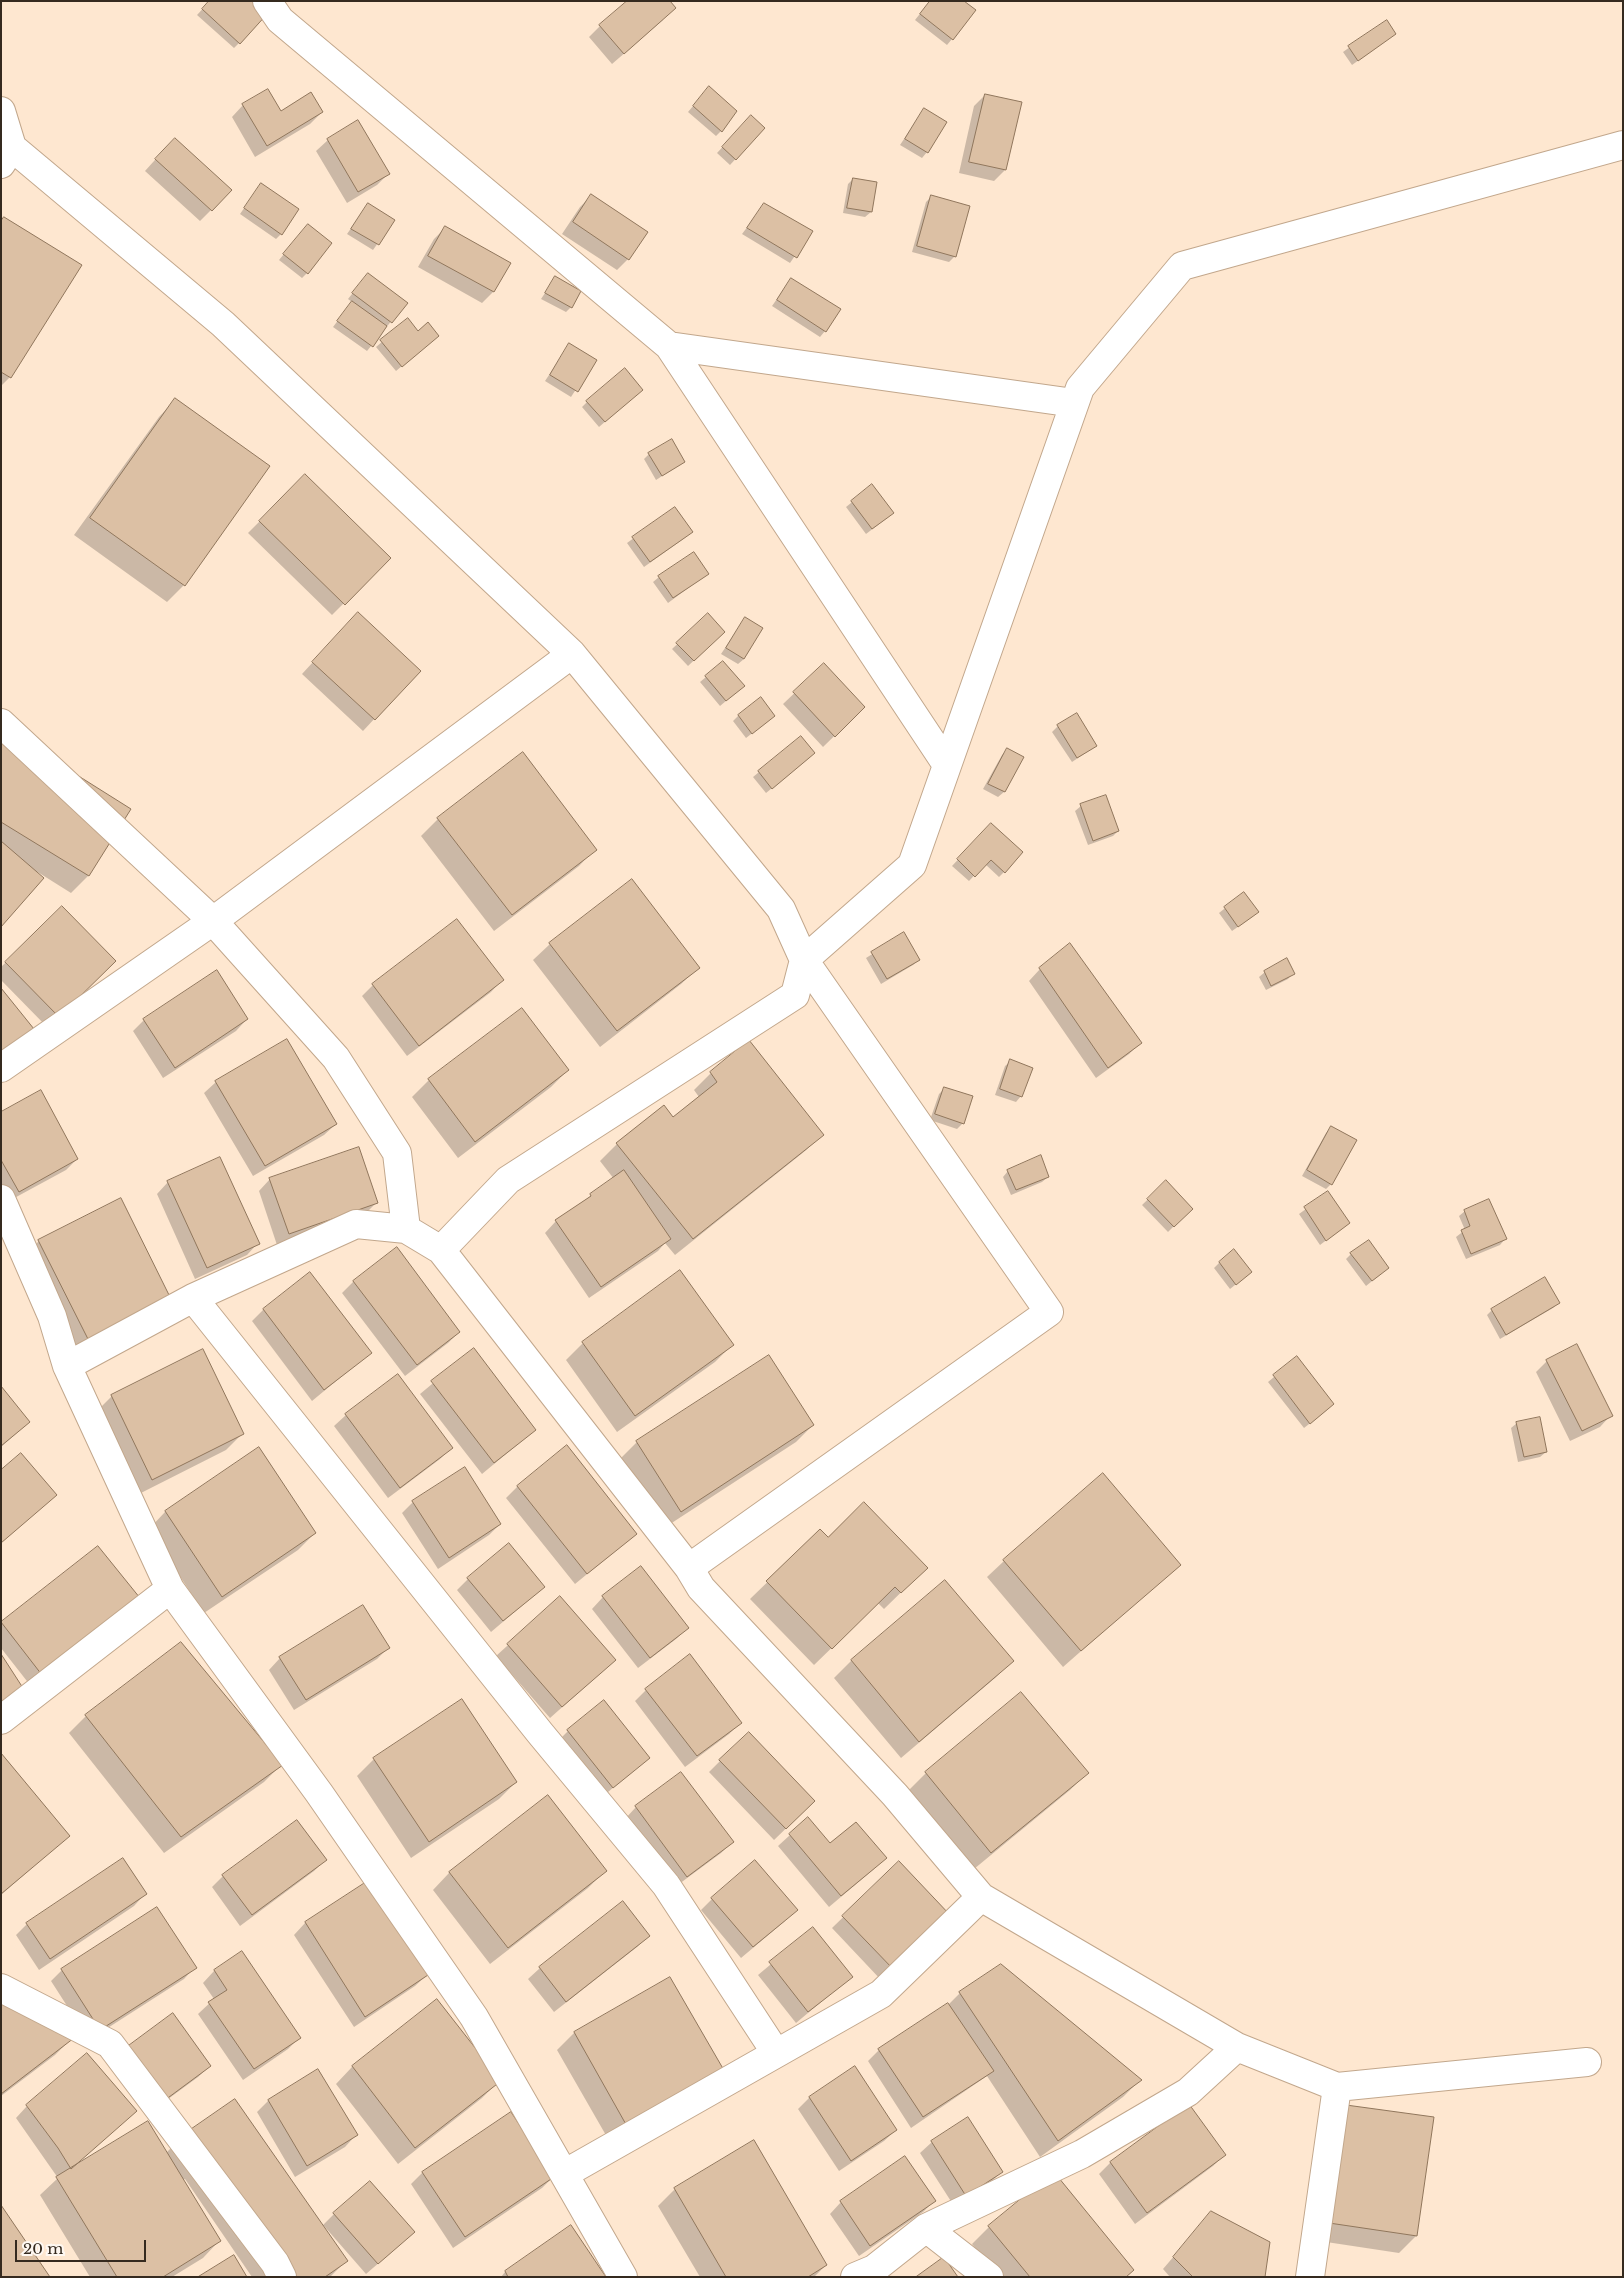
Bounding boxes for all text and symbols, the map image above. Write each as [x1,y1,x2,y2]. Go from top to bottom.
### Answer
scale bar [18,2230,149,2262]
text: 20 m [23,2239,63,2258]

